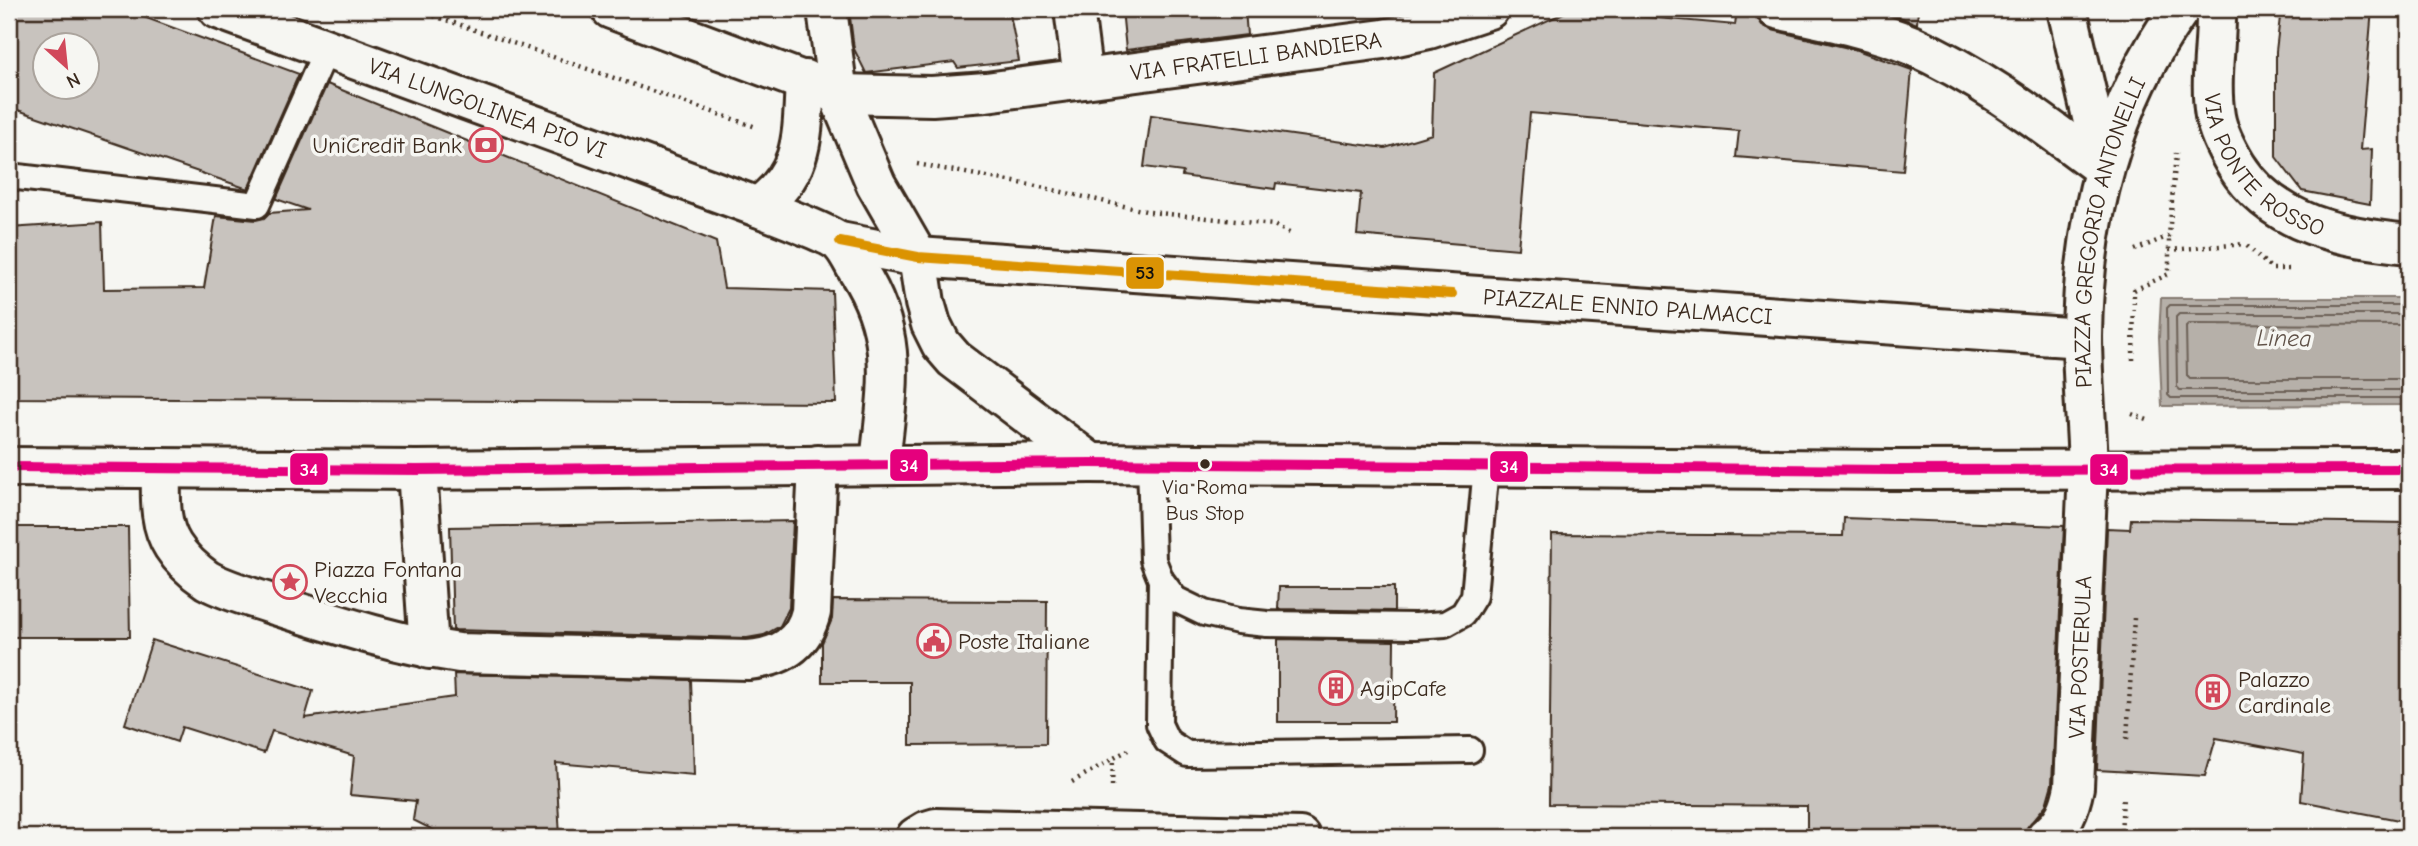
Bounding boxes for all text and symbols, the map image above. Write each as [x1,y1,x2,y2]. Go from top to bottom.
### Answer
street label: VIA FRATELLI BANDIERA [1129,26,1383,86]
north arrow [32,32,102,102]
street label: VIA LUNGOLINEA PIO VI [365,52,610,164]
text: N [63,68,84,93]
street label: PIAZZA GREGORIO ANTONELLI [2068,73,2151,389]
street label: VIA PONTE ROSSO [2199,92,2328,242]
bank icon: UniCredit Bank [467,126,505,164]
place label: UniCredit Bank [312,132,462,159]
line badge: 53 [1125,256,1165,290]
text: 53 [1135,262,1155,284]
street label: PIAZZALE ENNIO PALMACCI [1482,283,1774,330]
water label: Linea [2256,324,2312,352]
line badge: 34 [889,448,929,482]
line badge: 34 [1489,450,1529,483]
line badge: 34 [289,452,329,486]
line badge: 34 [2089,453,2129,486]
text: 34 [900,455,918,477]
text: 34 [1500,456,1518,478]
marker: Via Roma Bus Stop [1198,457,1212,471]
text: 34 [300,459,318,481]
text: 34 [2100,459,2118,481]
place label: Via Roma Bus Stop [1162,475,1248,525]
place label: Piazza Fontana Vecchia [314,556,462,609]
place icon: Piazza Fontana Vecchia [271,563,309,601]
street label: VIA POSTERULA [2063,575,2097,739]
public building icon: Poste Italiane [915,622,953,660]
place label: Poste Italiane [958,628,1090,655]
place label: Palazzo Cardinale [2238,666,2331,719]
building icon: AgipCafe [1317,669,1355,707]
building icon: Palazzo Cardinale [2194,673,2232,711]
place label: AgipCafe [1360,675,1447,702]

